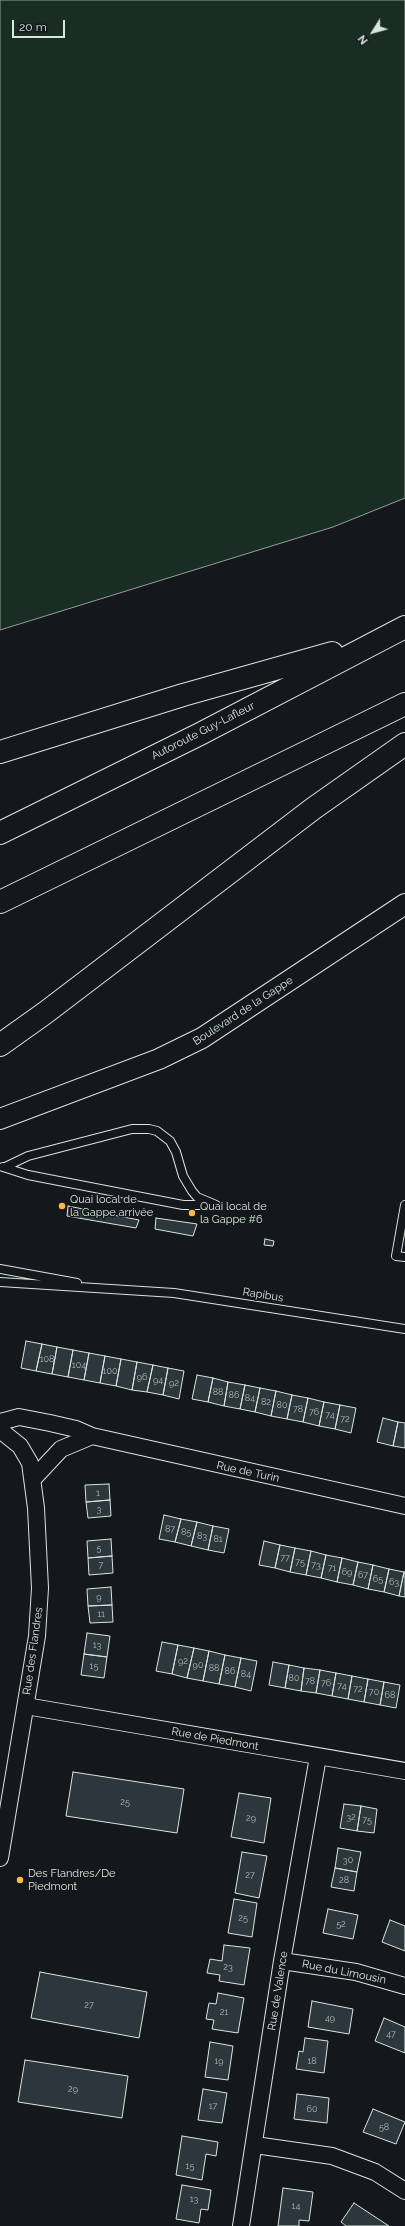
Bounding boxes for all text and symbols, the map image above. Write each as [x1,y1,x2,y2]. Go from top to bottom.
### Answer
scale bar [14,12,67,38]
north arrow [353,12,393,52]
text: 20 m [19,20,47,34]
text: N [355,32,371,47]
street label: Autoroute Guy-Lafleur [149,699,257,763]
street label: Boulevard de la Gappe [191,974,295,1048]
place label: Quai local de la Gappe arrivée [70,1193,153,1219]
place label: Quai local de la Gappe #6 [200,1200,267,1226]
marker: Quai local de la Gappe arrivée [57,1201,67,1211]
marker: Quai local de la Gappe #6 [187,1208,197,1218]
street label: Rapibus [242,1285,284,1305]
house number: 108 [40,1354,54,1364]
house number: 104 [72,1360,86,1370]
house number: 100 [103,1366,117,1376]
house number: 96 [137,1372,147,1382]
house number: 94 [153,1375,163,1385]
house number: 92 [169,1378,179,1388]
house number: 88 [213,1387,223,1397]
house number: 86 [229,1390,239,1400]
house number: 84 [245,1393,255,1403]
house number: 82 [261,1397,271,1407]
house number: 80 [277,1400,287,1410]
house number: 78 [293,1404,303,1414]
house number: 76 [309,1407,319,1417]
house number: 74 [325,1410,335,1420]
house number: 72 [340,1414,350,1424]
street label: Rue de Turin [215,1459,281,1485]
house number: 1 [96,1488,100,1498]
house number: 3 [97,1504,101,1514]
house number: 87 [165,1524,175,1534]
house number: 85 [181,1527,191,1537]
house number: 83 [197,1531,207,1541]
house number: 81 [213,1534,223,1544]
house number: 5 [97,1543,101,1553]
house number: 77 [280,1553,290,1563]
house number: 75 [295,1557,305,1567]
house number: 7 [99,1560,103,1570]
house number: 73 [311,1560,321,1570]
house number: 71 [328,1563,336,1573]
house number: 69 [342,1567,352,1577]
house number: 67 [358,1570,368,1580]
house number: 65 [373,1574,383,1584]
house number: 63 [389,1577,399,1587]
house number: 9 [96,1592,102,1602]
street label: Rue des Flandres [20,1606,46,1696]
house number: 11 [97,1609,105,1619]
house number: 13 [93,1640,101,1650]
house number: 92 [178,1656,188,1666]
house number: 90 [193,1660,203,1670]
house number: 15 [90,1661,98,1671]
house number: 88 [209,1663,219,1673]
house number: 86 [225,1666,235,1676]
house number: 84 [241,1669,251,1679]
house number: 80 [289,1673,299,1683]
house number: 78 [305,1676,315,1686]
house number: 76 [321,1678,331,1688]
house number: 74 [337,1681,347,1691]
house number: 72 [353,1684,363,1694]
house number: 70 [369,1687,379,1697]
house number: 68 [385,1690,395,1700]
street label: Rue de Piedmont [170,1725,260,1753]
house number: 25 [120,1797,130,1807]
house number: 32 [346,1812,356,1822]
house number: 29 [246,1813,256,1823]
house number: 75 [362,1815,372,1825]
house number: 30 [343,1855,353,1865]
place label: Des Flandres/De Piedmont [28,1867,116,1893]
house number: 27 [245,1870,255,1880]
marker: Des Flandres/De Piedmont [15,1875,25,1885]
house number: 28 [339,1875,349,1885]
house number: 25 [238,1913,248,1923]
house number: 52 [336,1919,346,1929]
street label: Rue de Valence [265,1950,291,2032]
street label: Rue du Limousin [301,1957,387,1987]
house number: 23 [223,1962,233,1972]
house number: 27 [84,2000,94,2010]
house number: 21 [220,2007,228,2017]
house number: 49 [325,2013,335,2023]
house number: 47 [386,2029,396,2039]
house number: 19 [214,2056,224,2066]
house number: 18 [307,2056,317,2066]
house number: 29 [68,2084,78,2094]
house number: 17 [209,2101,217,2111]
house number: 60 [307,2104,317,2114]
house number: 58 [379,2122,389,2132]
house number: 15 [186,2161,194,2171]
house number: 13 [190,2194,198,2204]
house number: 14 [292,2201,300,2211]

